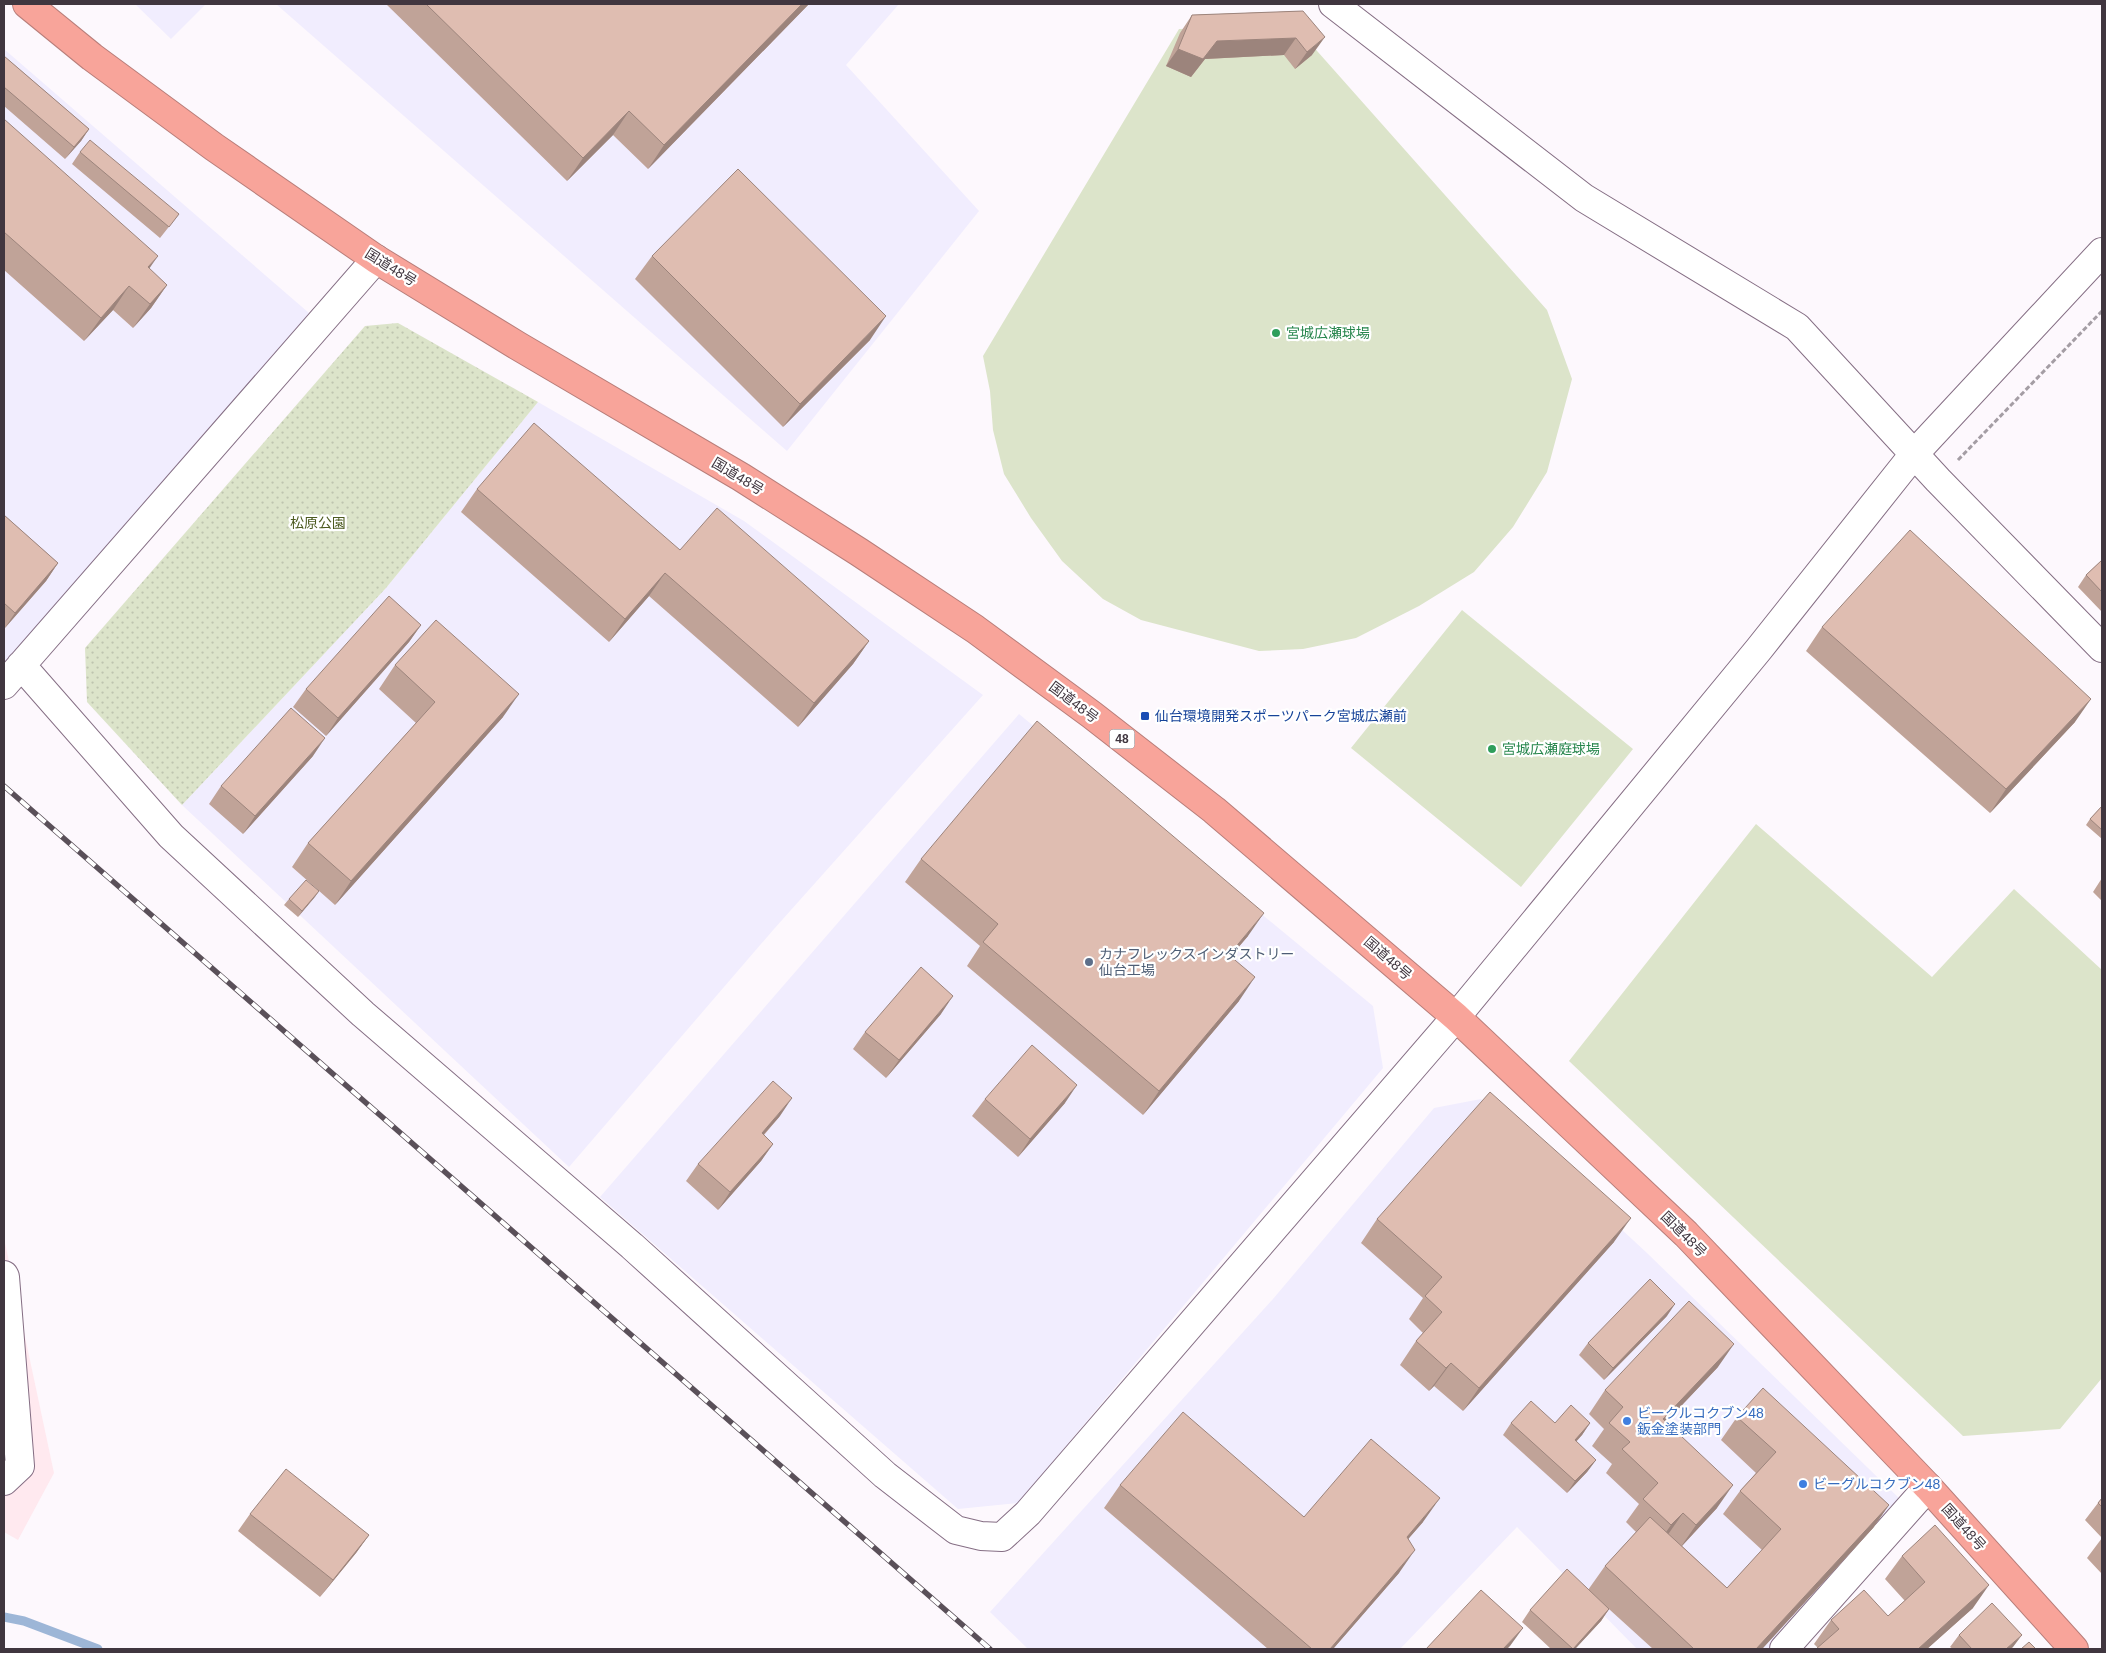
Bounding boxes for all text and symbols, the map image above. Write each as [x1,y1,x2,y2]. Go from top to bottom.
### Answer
street label: 国道48号 [362,245,420,289]
place label: 宮城広瀬球場 [1286,325,1370,341]
marker: 宮城広瀬球場 [1270,327,1282,339]
street label: 国道48号 [709,454,767,498]
park label: 松原公園 [290,515,346,531]
street label: 国道48号 [1046,678,1102,726]
place label: 仙台環境開発スポーツパーク宮城広瀬前 [1155,708,1407,724]
marker: 仙台環境開発スポーツパーク宮城広瀬前 [1139,710,1151,722]
road number: 48 [1110,730,1134,749]
place label: 宮城広瀬庭球場 [1502,741,1600,757]
marker: 宮城広瀬庭球場 [1486,743,1498,755]
street label: 国道48号 [1361,933,1415,983]
place label: カナフレックスインダストリー 仙台工場 [1099,946,1295,978]
marker: カナフレックスインダストリー 仙台工場 [1083,956,1095,968]
street label: 国道48号 [1658,1208,1710,1260]
place label: ビークルコクブン48 鈑金塗装部門 [1637,1405,1764,1437]
marker: ビークルコクブン48 鈑金塗装部門 [1621,1415,1633,1427]
place label: ビーグルコクブン48 [1813,1476,1941,1492]
marker: ビーグルコクブン48 [1797,1478,1809,1490]
street label: 国道48号 [1939,1500,1989,1554]

